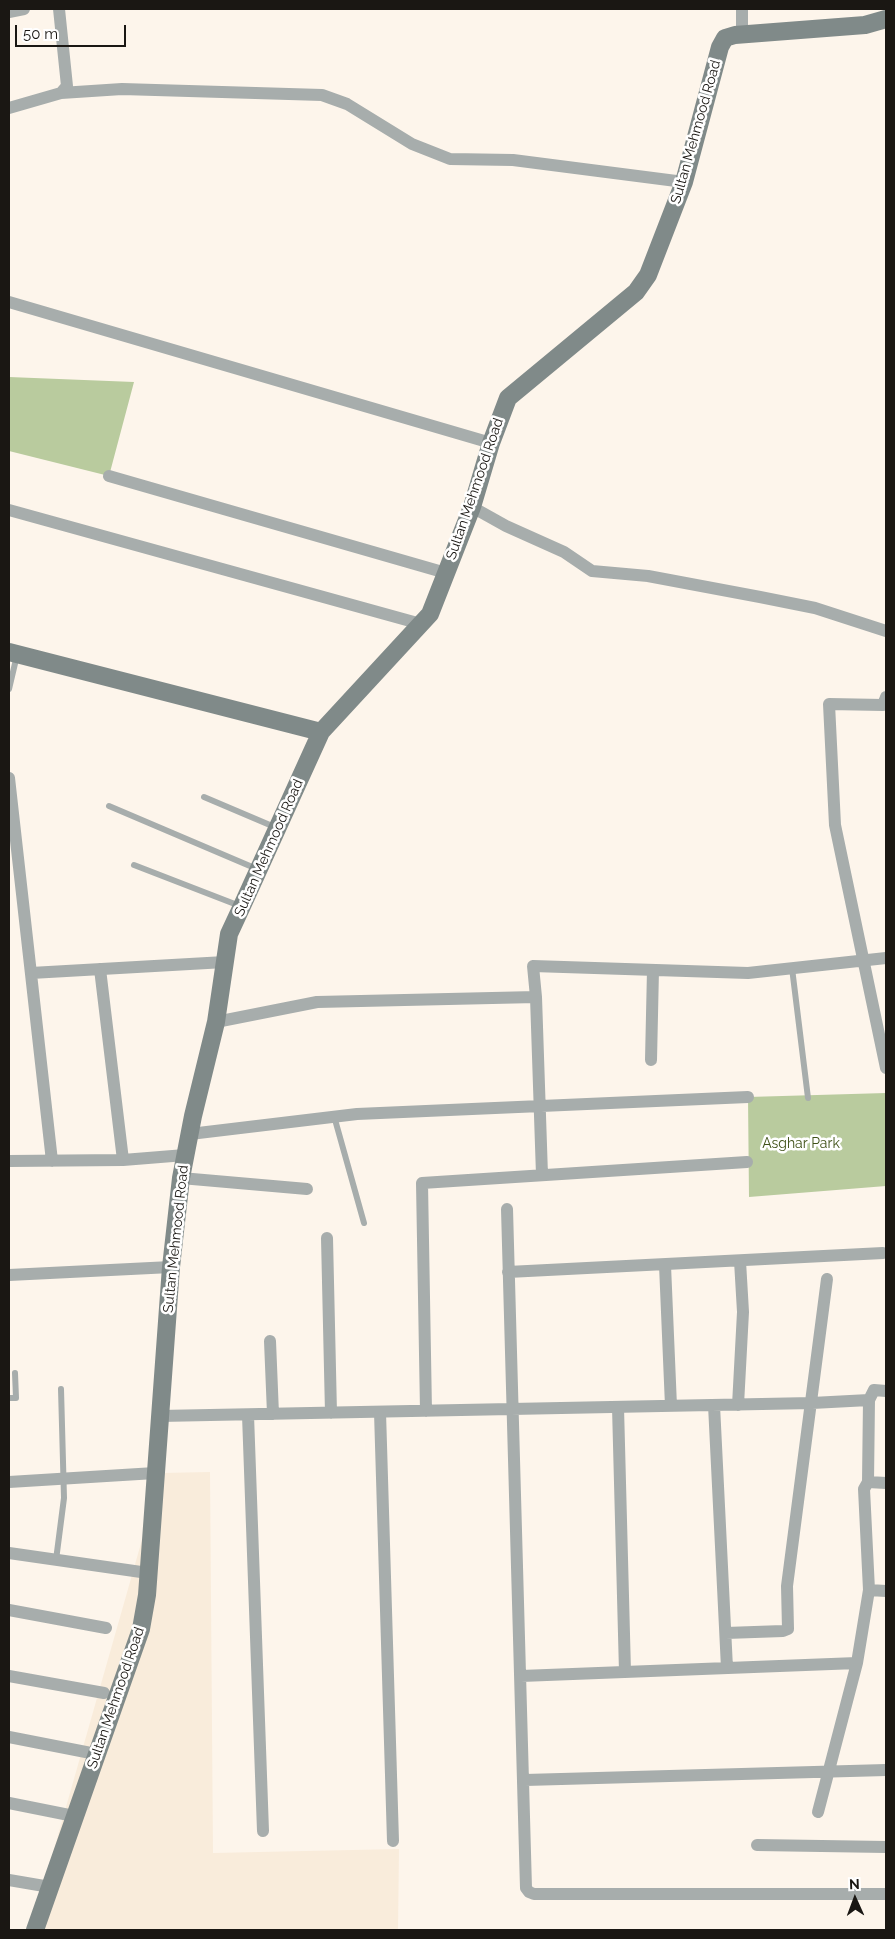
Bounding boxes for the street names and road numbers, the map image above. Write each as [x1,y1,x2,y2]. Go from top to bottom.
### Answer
street label: Sultan Mehmood Road [667,58,725,206]
street label: Sultan Mehmood Road [443,416,507,562]
street label: Sultan Mehmood Road [231,777,307,919]
street label: Sultan Mehmood Road [160,1164,192,1314]
street label: Sultan Mehmood Road [84,1625,148,1771]

